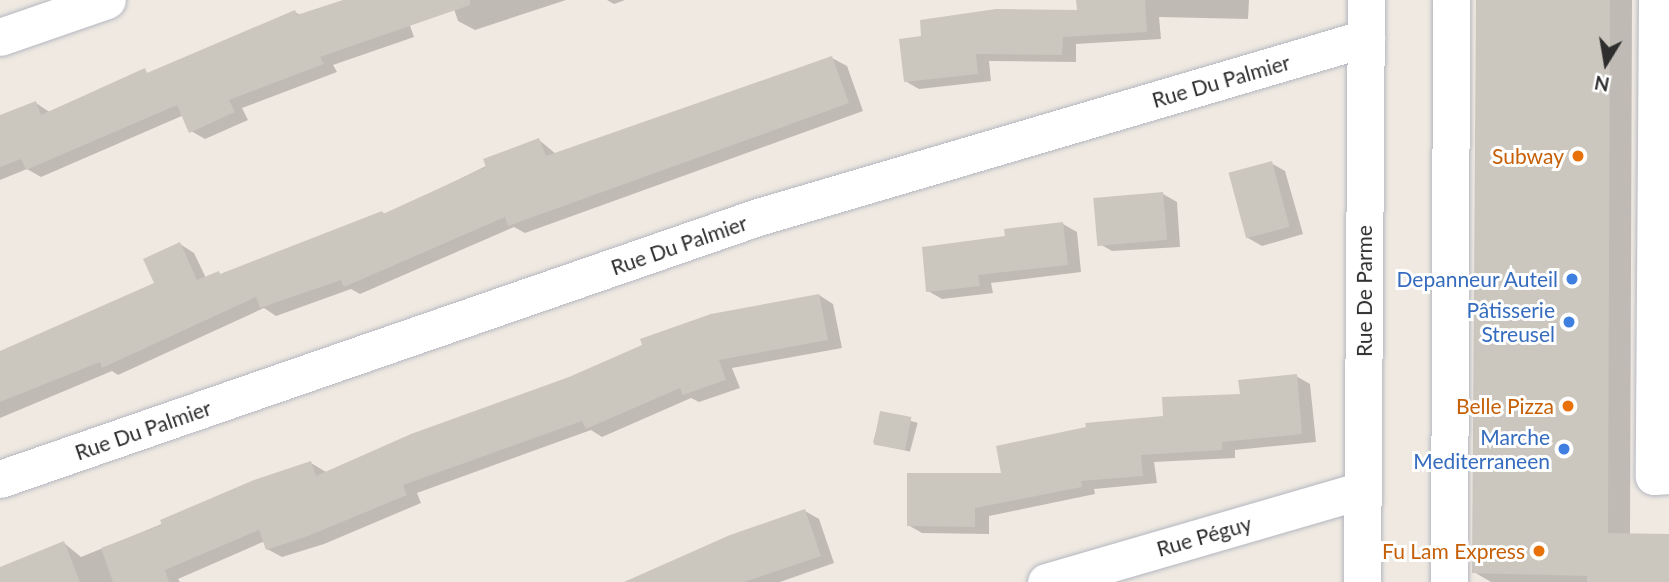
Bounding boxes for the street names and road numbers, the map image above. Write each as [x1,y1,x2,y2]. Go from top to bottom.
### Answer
street label: Rue Du Palmier [1149,49,1293,113]
street label: Rue Du Palmier [608,210,750,280]
street label: Rue De Parme [1351,225,1377,357]
street label: Rue Du Palmier [72,395,214,465]
street label: Rue Péguy [1154,510,1254,562]

